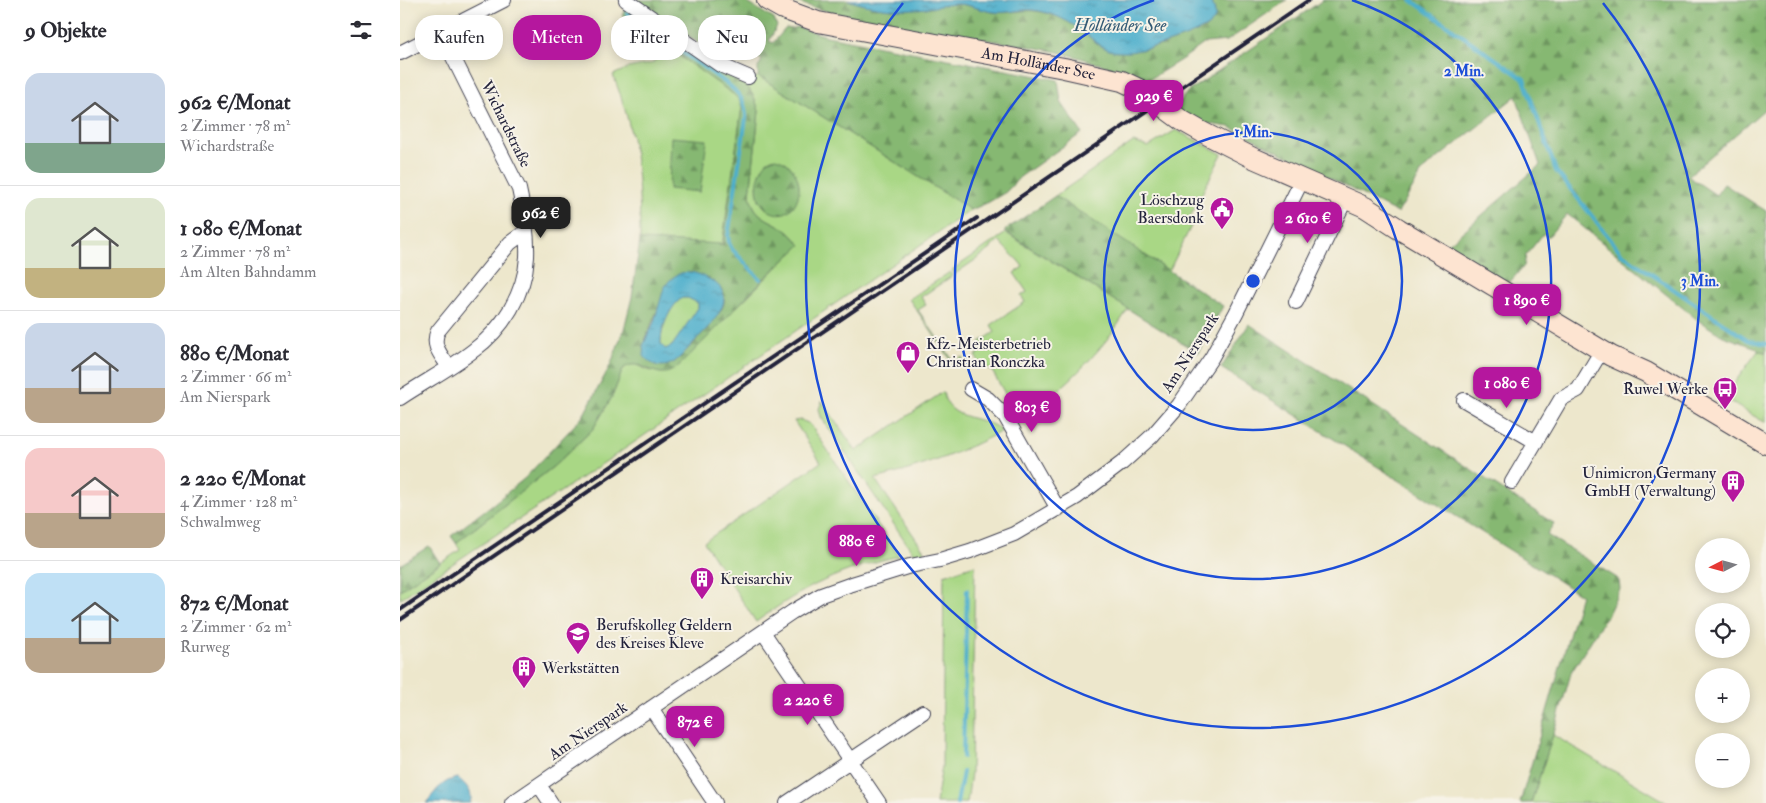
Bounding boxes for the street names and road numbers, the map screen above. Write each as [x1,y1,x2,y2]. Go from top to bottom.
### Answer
street label: Am Holländer See [979,43,1098,85]
street label: Wichardstraße [476,76,536,171]
street label: Am Nierspark [1156,309,1224,398]
street label: Am Nierspark [544,697,632,766]

